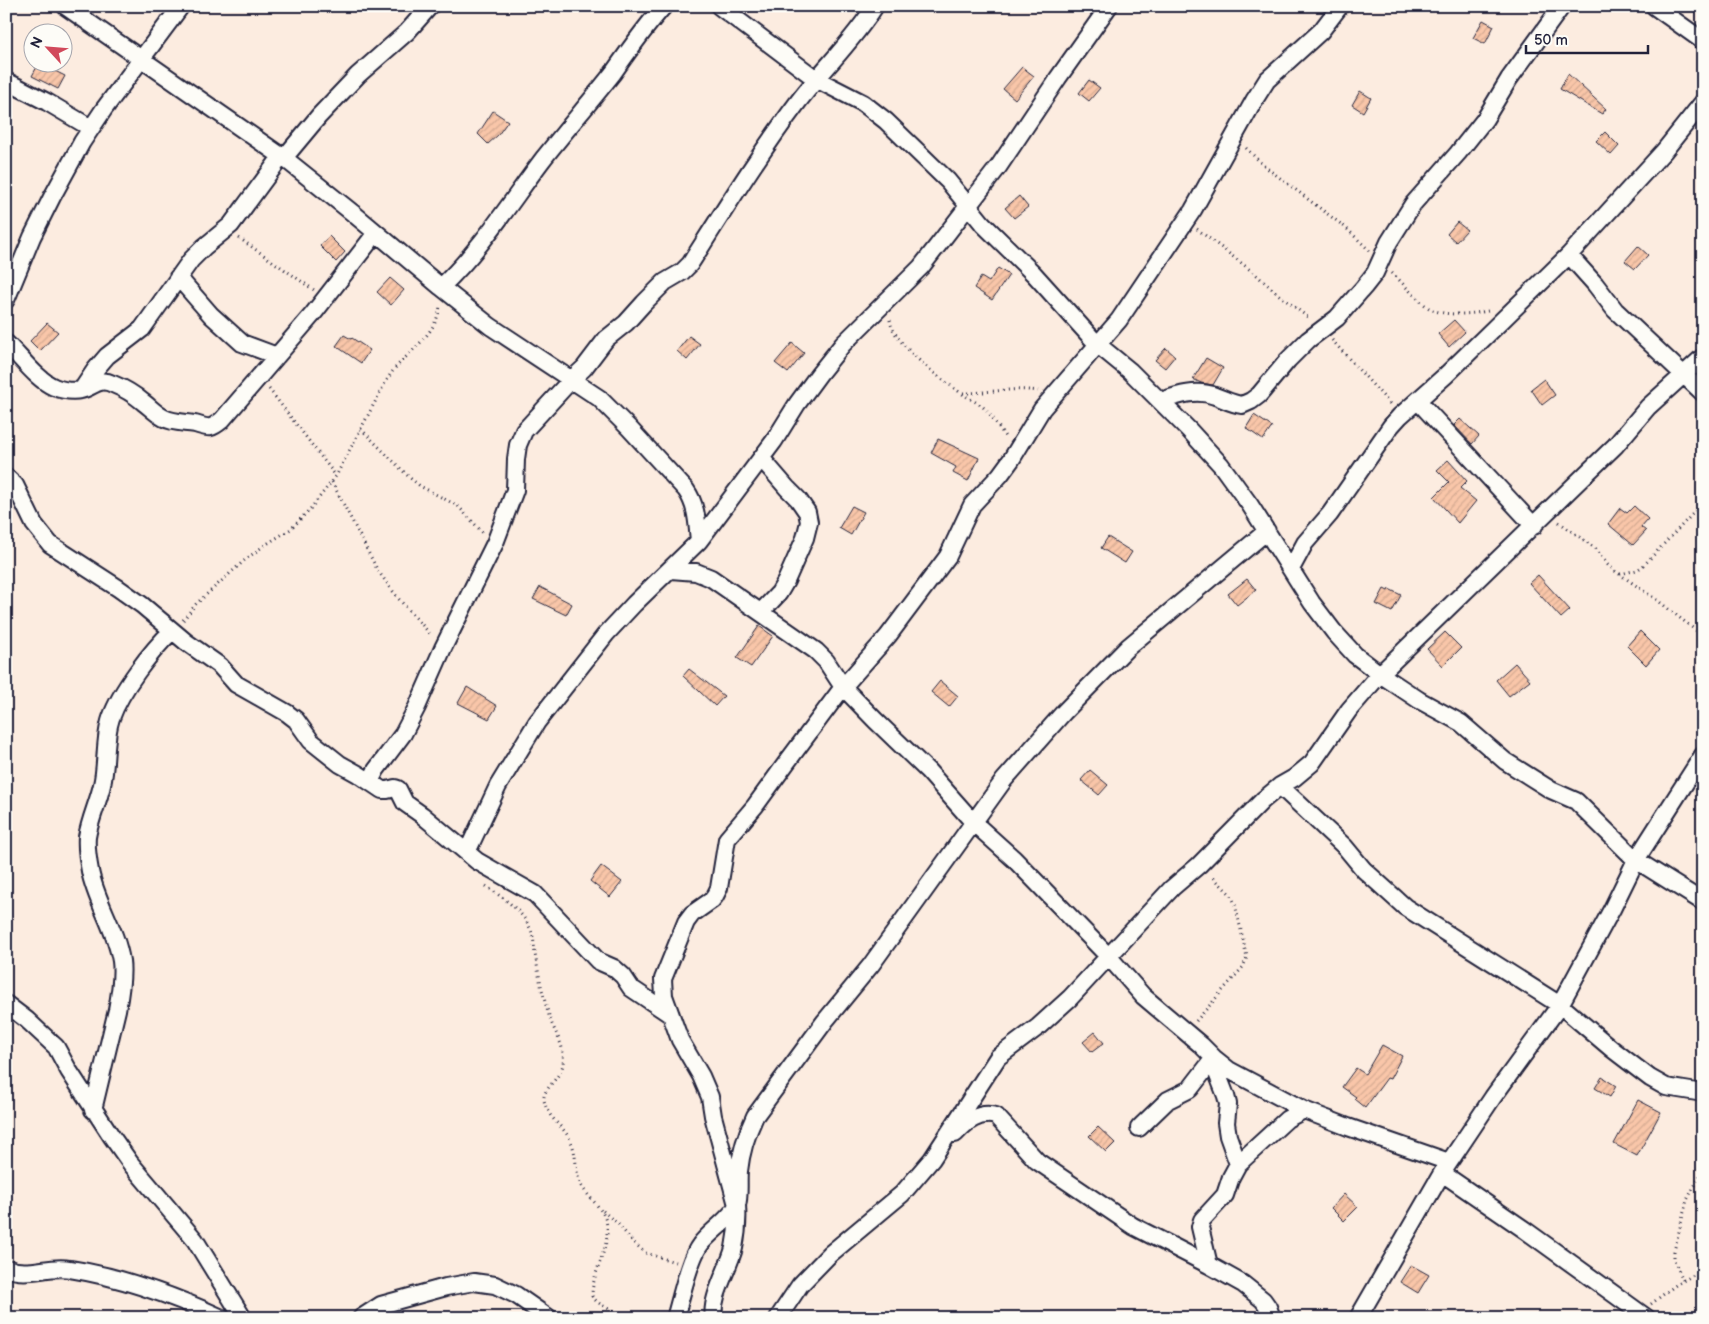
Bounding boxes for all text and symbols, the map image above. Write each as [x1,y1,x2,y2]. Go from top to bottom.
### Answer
north arrow [22,22,72,72]
scale bar [1526,22,1649,54]
text: 50 m [1534,31,1568,50]
text: N [27,34,47,51]

